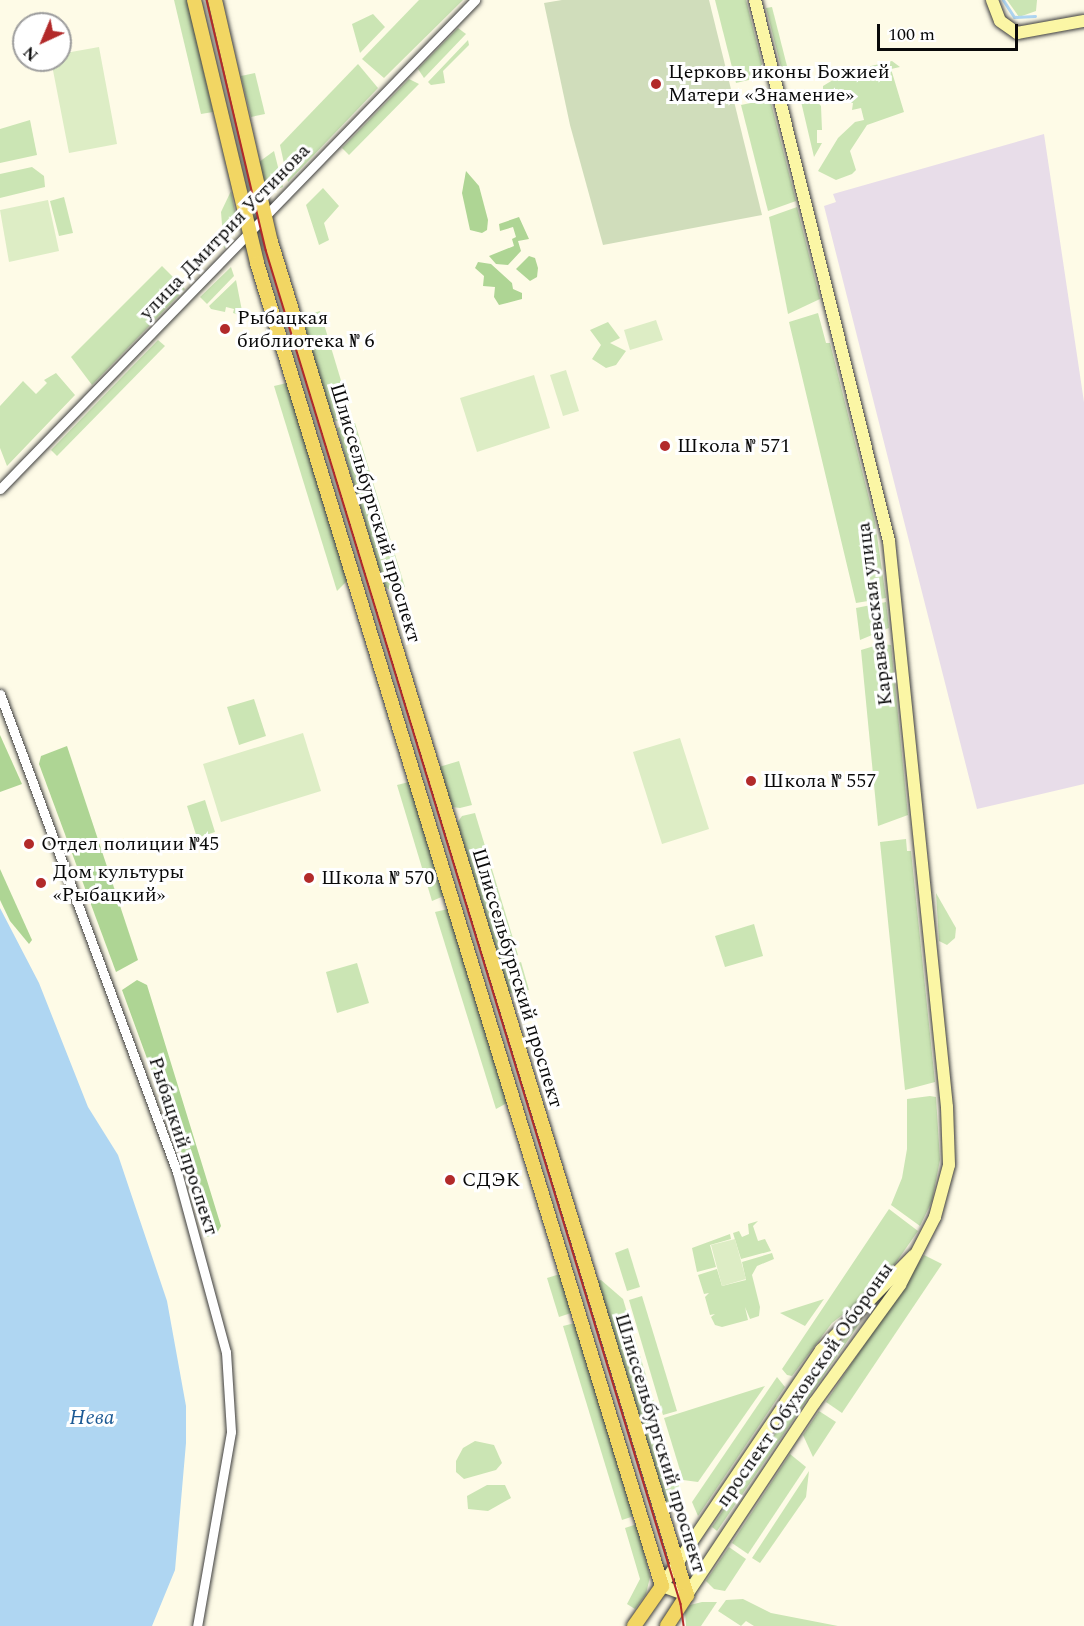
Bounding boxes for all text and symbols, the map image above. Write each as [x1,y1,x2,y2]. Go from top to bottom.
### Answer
north arrow [12,12,72,72]
scale bar [880,12,1021,50]
text: 100 m [888,21,935,48]
text: N [18,40,44,67]
place label: Церковь иконы Божией Матери «Знамение» [668,60,890,107]
marker: Церковь иконы Божией Матери «Знамение» [649,77,663,91]
street label: улица Дмитрия Устинова [135,139,315,325]
place label: Рыбацкая библиотека № 6 [237,306,374,353]
marker: Рыбацкая библиотека № 6 [218,322,232,336]
street label: Шлиссельбургский проспект [324,380,426,646]
place label: Школа № 571 [677,434,790,458]
marker: Школа № 571 [658,439,672,453]
street label: Караваевская улица [852,521,898,707]
place label: Школа № 557 [763,769,876,793]
marker: Школа № 557 [744,774,758,788]
place label: Отдел полиции №45 [41,832,219,856]
marker: Отдел полиции №45 [22,837,36,851]
street label: Шлиссельбургский проспект [466,845,568,1111]
place label: Дом культуры «Рыбацкий» [53,860,184,907]
place label: Школа № 570 [321,866,434,890]
marker: Школа № 570 [302,871,316,885]
marker: Дом культуры «Рыбацкий» [34,876,48,890]
street label: Рыбацкий проспект [143,1054,223,1238]
place label: СДЭК [462,1168,520,1192]
marker: СДЭК [443,1173,457,1187]
street label: проспект Обуховской Обороны [711,1258,899,1512]
street label: Шлиссельбургский проспект [609,1310,711,1576]
water label: Нева [70,1405,114,1431]

